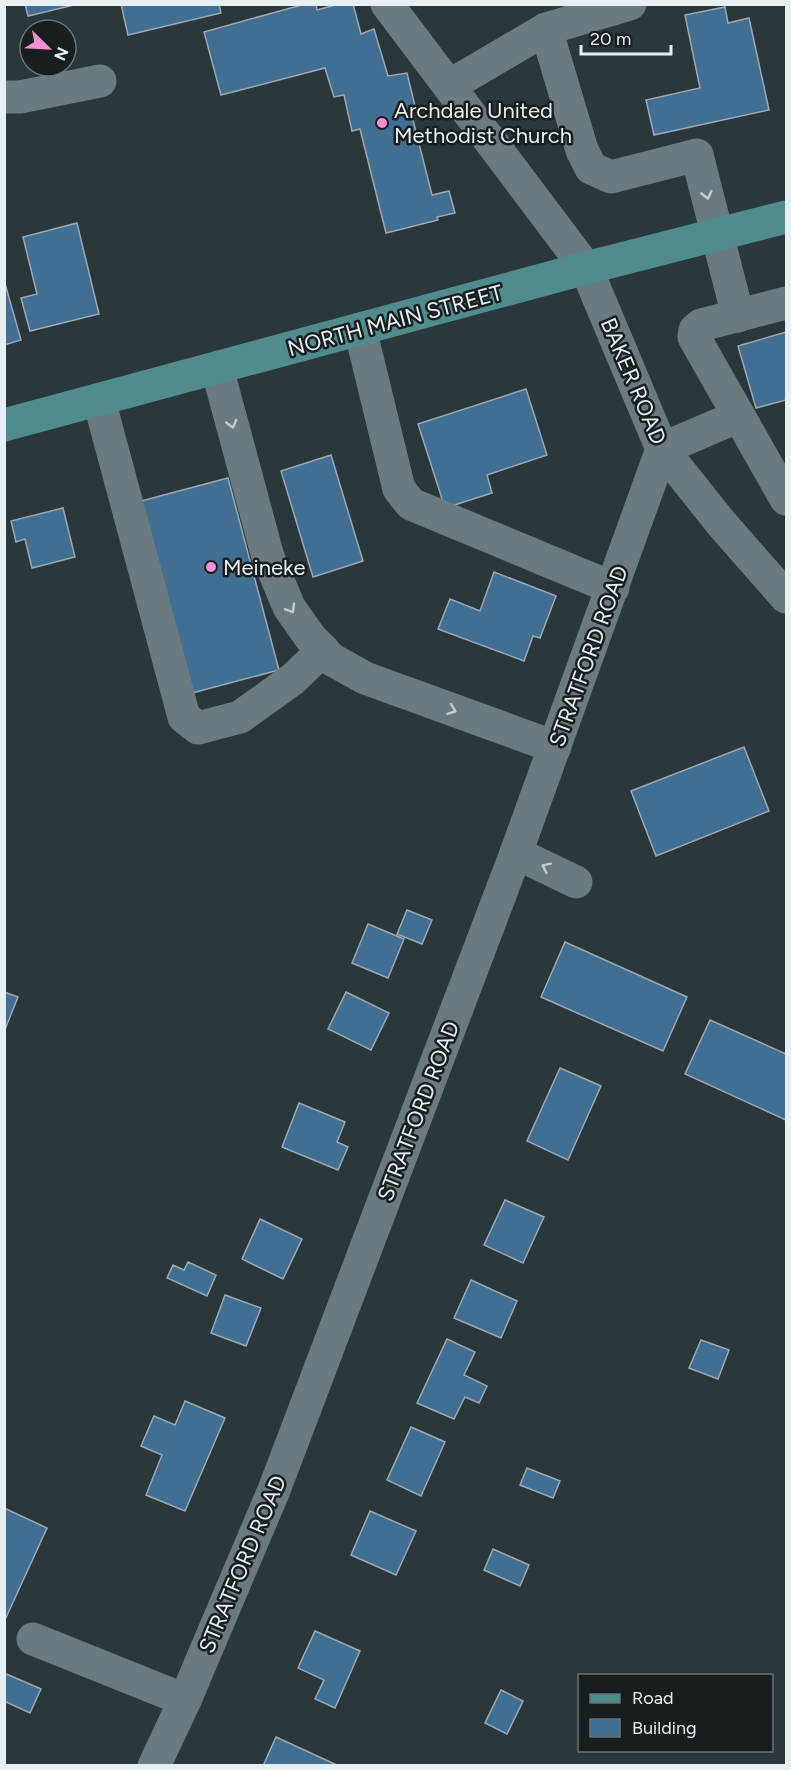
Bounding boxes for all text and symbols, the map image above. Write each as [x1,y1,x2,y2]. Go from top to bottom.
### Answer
north arrow [18,18,78,78]
scale bar [581,18,671,56]
text: 20 m [590,28,631,50]
text: N [50,44,72,63]
place label: Archdale United Methodist Church [394,97,572,149]
marker: Archdale United Methodist Church [375,116,389,130]
one-way arrow [699,189,712,199]
street label: NORTH MAIN STREET [285,279,506,362]
street label: BAKER ROAD [595,314,672,449]
one-way arrow [225,418,237,429]
place label: Meineke [223,554,305,581]
marker: Meineke [204,560,218,574]
street label: STRATFORD ROAD [543,562,634,750]
one-way arrow [284,603,295,614]
one-way arrow [446,702,457,715]
one-way arrow [542,863,553,875]
street label: STRATFORD ROAD [372,1017,465,1205]
street label: STRATFORD ROAD [193,1471,292,1657]
legend [578,1674,773,1752]
text: Road [632,1687,673,1709]
text: Building [632,1717,697,1739]

